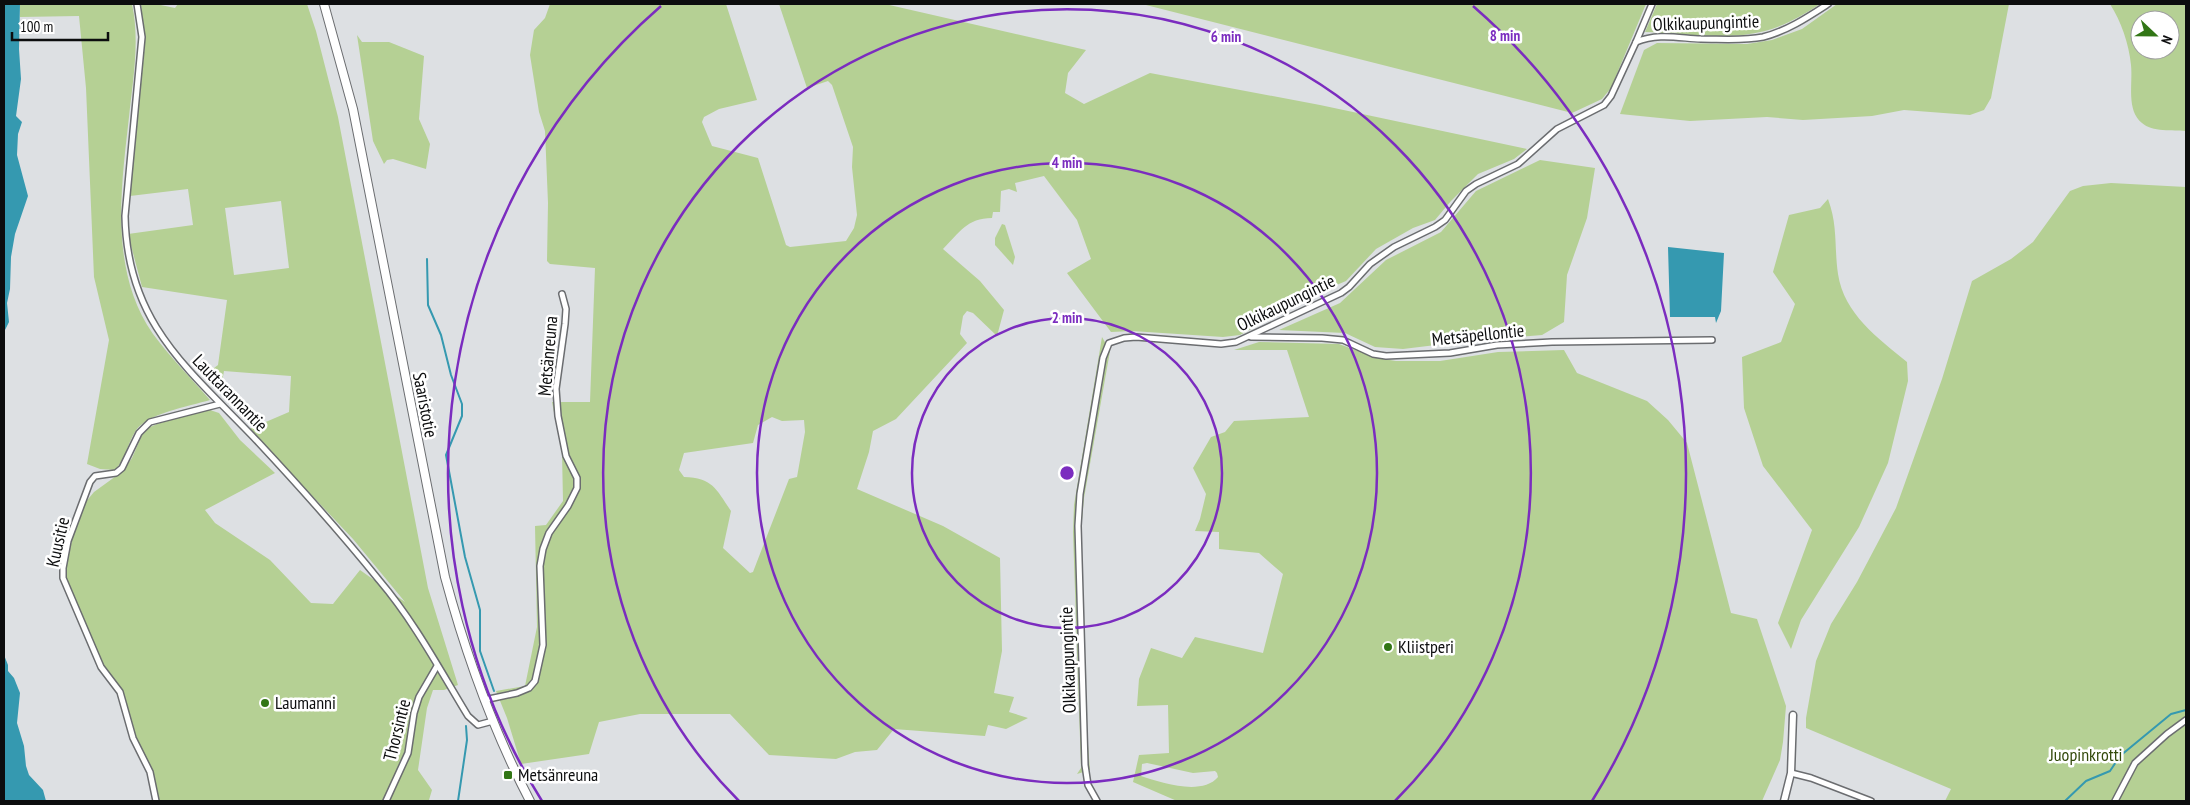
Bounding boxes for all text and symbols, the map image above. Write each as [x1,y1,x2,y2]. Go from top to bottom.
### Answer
street label: Olkikaupungintie [1652,9,1760,36]
scale bar [12,10,109,42]
north arrow [2130,10,2180,60]
text: 100 m [20,17,53,36]
text: 8 min [1490,26,1520,45]
text: 6 min [1211,27,1241,46]
text: N [2157,33,2177,47]
text: 4 min [1052,153,1082,172]
street label: Olkikaupungintie [1233,269,1339,336]
text: 2 min [1052,308,1082,327]
street label: Metsänreuna [533,315,562,397]
street label: Metsäpellontie [1431,318,1525,351]
street label: Lauttarannantie [188,349,273,436]
street label: Saaristotie [408,370,443,439]
centre of rings [1058,464,1076,482]
street label: Kuusitie [41,515,74,569]
street label: Olkikaupungintie [1054,606,1081,714]
place label: Kliistperi [1398,635,1454,658]
marker: Kliistperi [1382,641,1394,653]
place label: Laumanni [275,691,336,714]
marker: Laumanni [259,697,271,709]
street label: Thorsintie [378,697,415,763]
park label: Juopinkrotti [2048,743,2123,766]
place label: Metsänreuna [518,763,598,786]
marker: Metsänreuna [502,769,514,781]

